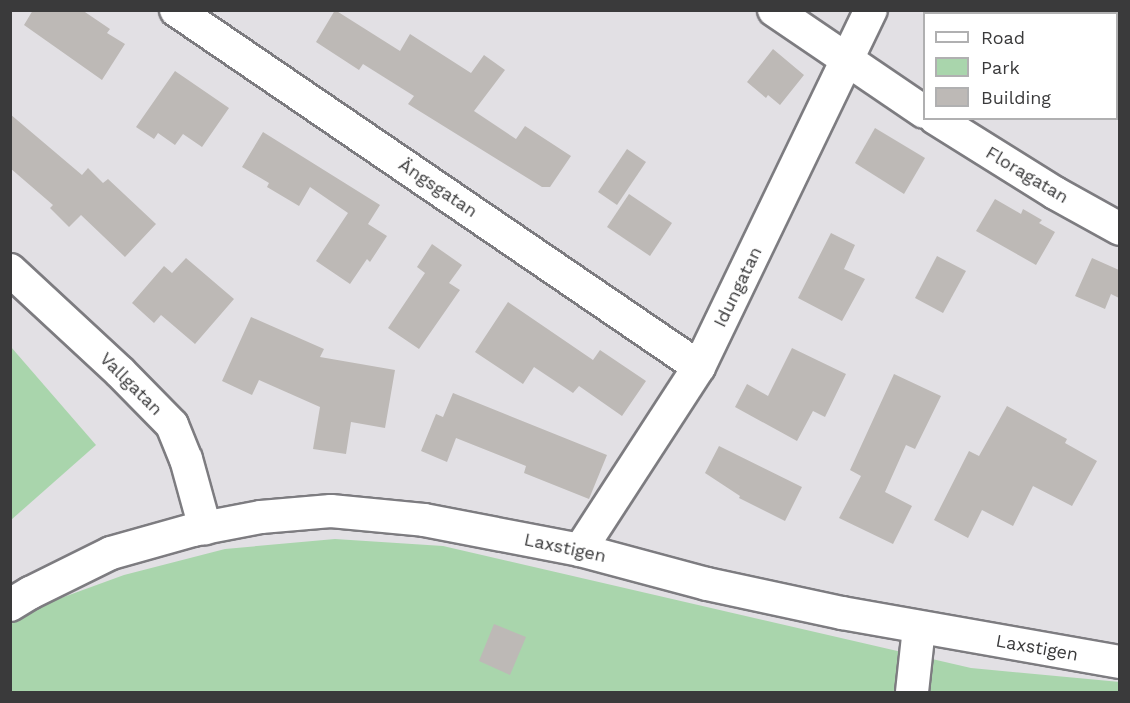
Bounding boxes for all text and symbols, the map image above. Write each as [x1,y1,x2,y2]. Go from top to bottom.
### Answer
legend [923,12,1118,120]
text: Road [981,27,1025,48]
text: Park [981,57,1020,78]
text: Building [981,87,1051,108]
street label: Floragatan [982,142,1072,208]
street label: Ängsgatan [395,154,481,222]
street label: Idungatan [709,243,767,331]
street label: Vallgatan [95,348,167,420]
street label: Laxstigen [522,529,608,567]
street label: Laxstigen [994,630,1080,666]

